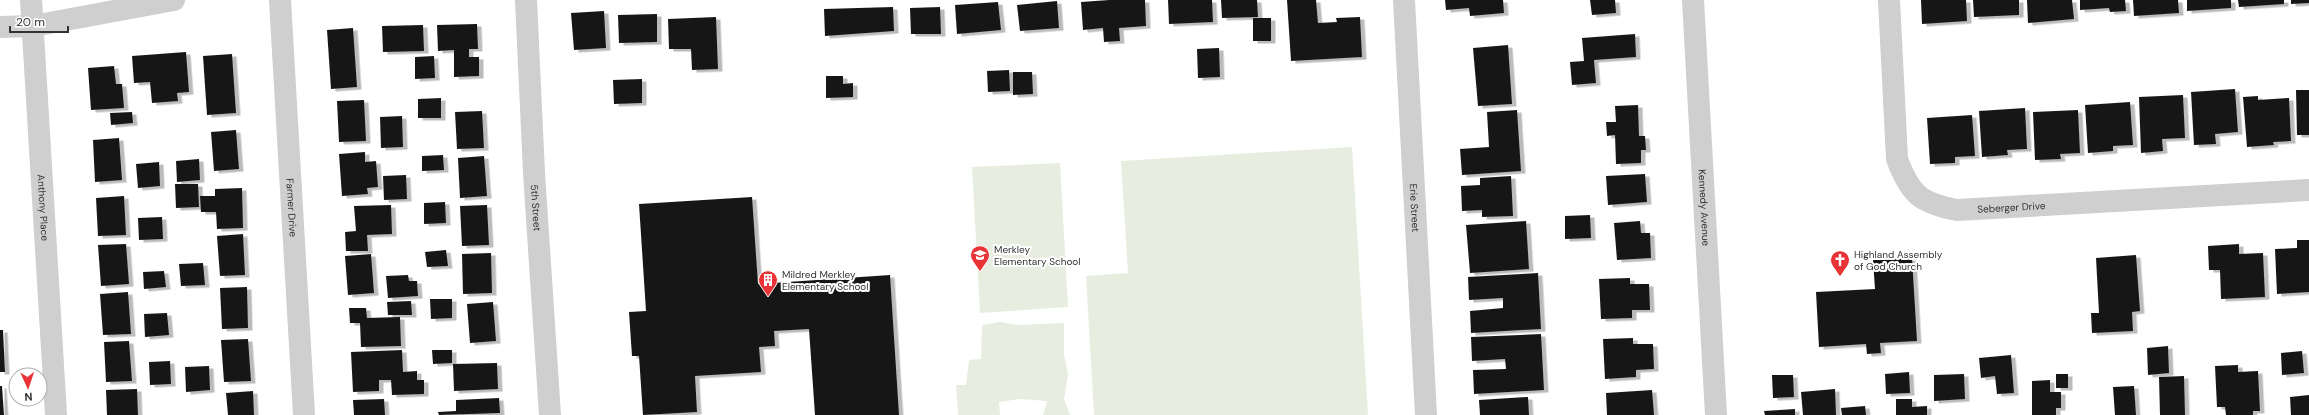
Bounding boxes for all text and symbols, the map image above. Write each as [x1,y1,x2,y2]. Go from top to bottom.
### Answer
scale bar [10,8,68,34]
text: 20 m [16,14,45,30]
street label: Kennedy Avenue [1695,169,1713,247]
street label: Anthony Place [35,174,52,242]
street label: Farmer Drive [283,178,300,238]
street label: Erie Street [1407,183,1422,232]
street label: 5th Street [528,184,544,232]
street label: Seberger Drive [1977,199,2046,216]
place label: Merkley Elementary School [994,243,1081,268]
school or university icon: Merkley Elementary School [969,244,991,272]
place label: Highland Assembly of God Church [1854,248,1943,273]
church icon: Highland Assembly of God Church [1829,249,1851,277]
place label: Mildred Merkley Elementary School [782,268,869,293]
building icon: Mildred Merkley Elementary School [757,269,779,297]
north arrow [8,367,48,407]
text: N [24,390,33,404]

